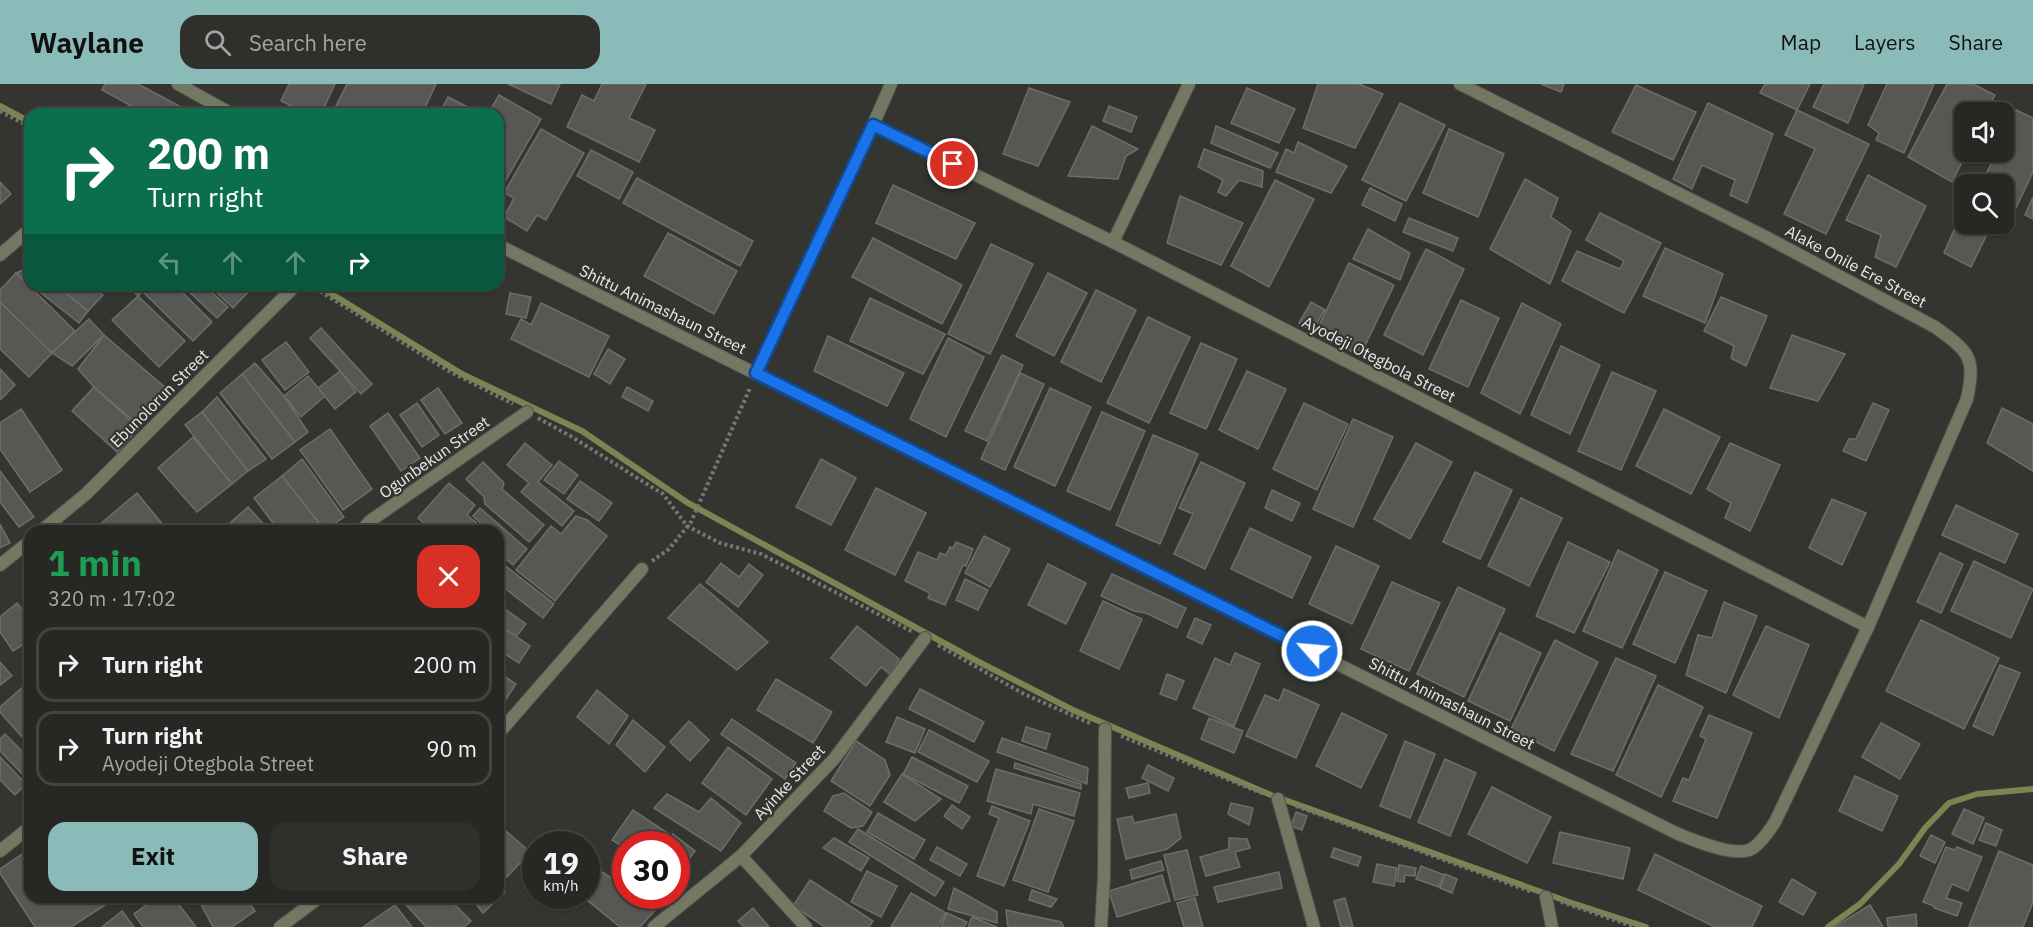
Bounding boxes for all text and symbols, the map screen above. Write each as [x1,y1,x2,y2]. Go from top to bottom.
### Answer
search box [180,15,600,69]
text: Waylane [30,24,144,61]
icon: search [201,26,234,59]
text: Search here [249,28,367,57]
text: Map [1781,28,1821,56]
text: Layers [1854,28,1916,56]
text: Share [1949,28,2003,56]
map controls [1954,102,2014,234]
button: sound [1954,102,2014,162]
text: 200 m [147,126,270,181]
icon: right [48,132,126,210]
pin [927,138,978,189]
icon: arrive [936,147,969,180]
button: search [1954,174,2014,234]
text: Turn right [147,179,264,214]
street label: Alake Onile Ere Street [1782,220,1930,312]
icon: left [153,246,186,279]
icon: ahead [216,246,249,279]
icon: ahead [279,246,312,279]
icon: right [342,246,375,279]
street label: Shittu Animashaun Street [576,260,750,358]
street label: Ayodeji Otegbola Street [1299,312,1459,406]
street label: Ebunolorun Street [106,345,212,451]
street label: Ogunbekun Street [375,412,493,502]
text: 1 min [48,539,142,586]
button: close [417,545,480,608]
text: 320 m · 17:02 [48,585,176,612]
position arrow [1280,619,1344,683]
icon: right [51,648,84,681]
text: Turn right [102,650,203,679]
text: 200 m [413,650,477,679]
street label: Shittu Animashaun Street [1366,652,1538,754]
text: Turn right [102,721,203,750]
icon: right [51,732,84,765]
text: 90 m [426,734,477,763]
street label: Ayinke Street [749,740,829,824]
text: Ayodeji Otegbola Street [102,750,314,777]
button: Exit [48,822,258,891]
button: Share [270,822,480,891]
speed limit sign: 30 [612,831,690,909]
text: 19 [543,843,579,882]
text: km/h [543,876,579,895]

